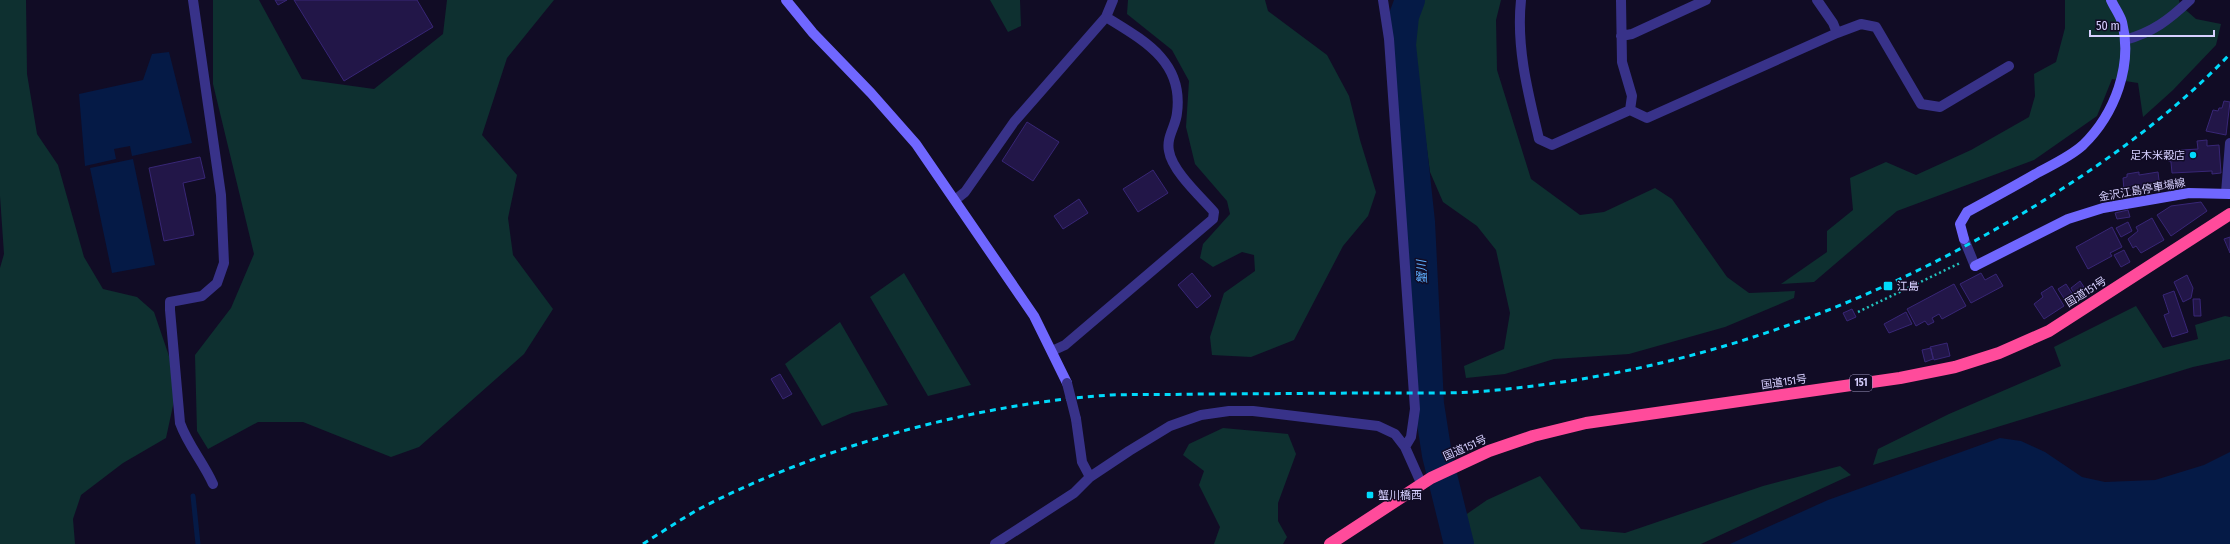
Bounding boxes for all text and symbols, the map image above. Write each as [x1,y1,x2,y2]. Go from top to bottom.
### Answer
scale bar [2090,12,2214,38]
text: 50 m [2096,19,2120,33]
place label: 足木米穀店 [2130,149,2185,162]
marker: 足木米穀店 [2188,150,2198,160]
street label: 金沢江島停車場線 [2098,176,2186,204]
water label: 蟹川 [1414,258,1430,284]
street label: 国道151号 [2063,274,2109,310]
marker: 江島 [1882,280,1894,292]
place label: 江島 [1897,280,1919,293]
street label: 国道151号 [1760,372,1808,392]
road number: 151 [1850,375,1872,391]
street label: 国道151号 [1441,433,1489,463]
place label: 蟹川橋西 [1378,489,1422,502]
marker: 蟹川橋西 [1365,490,1375,500]

